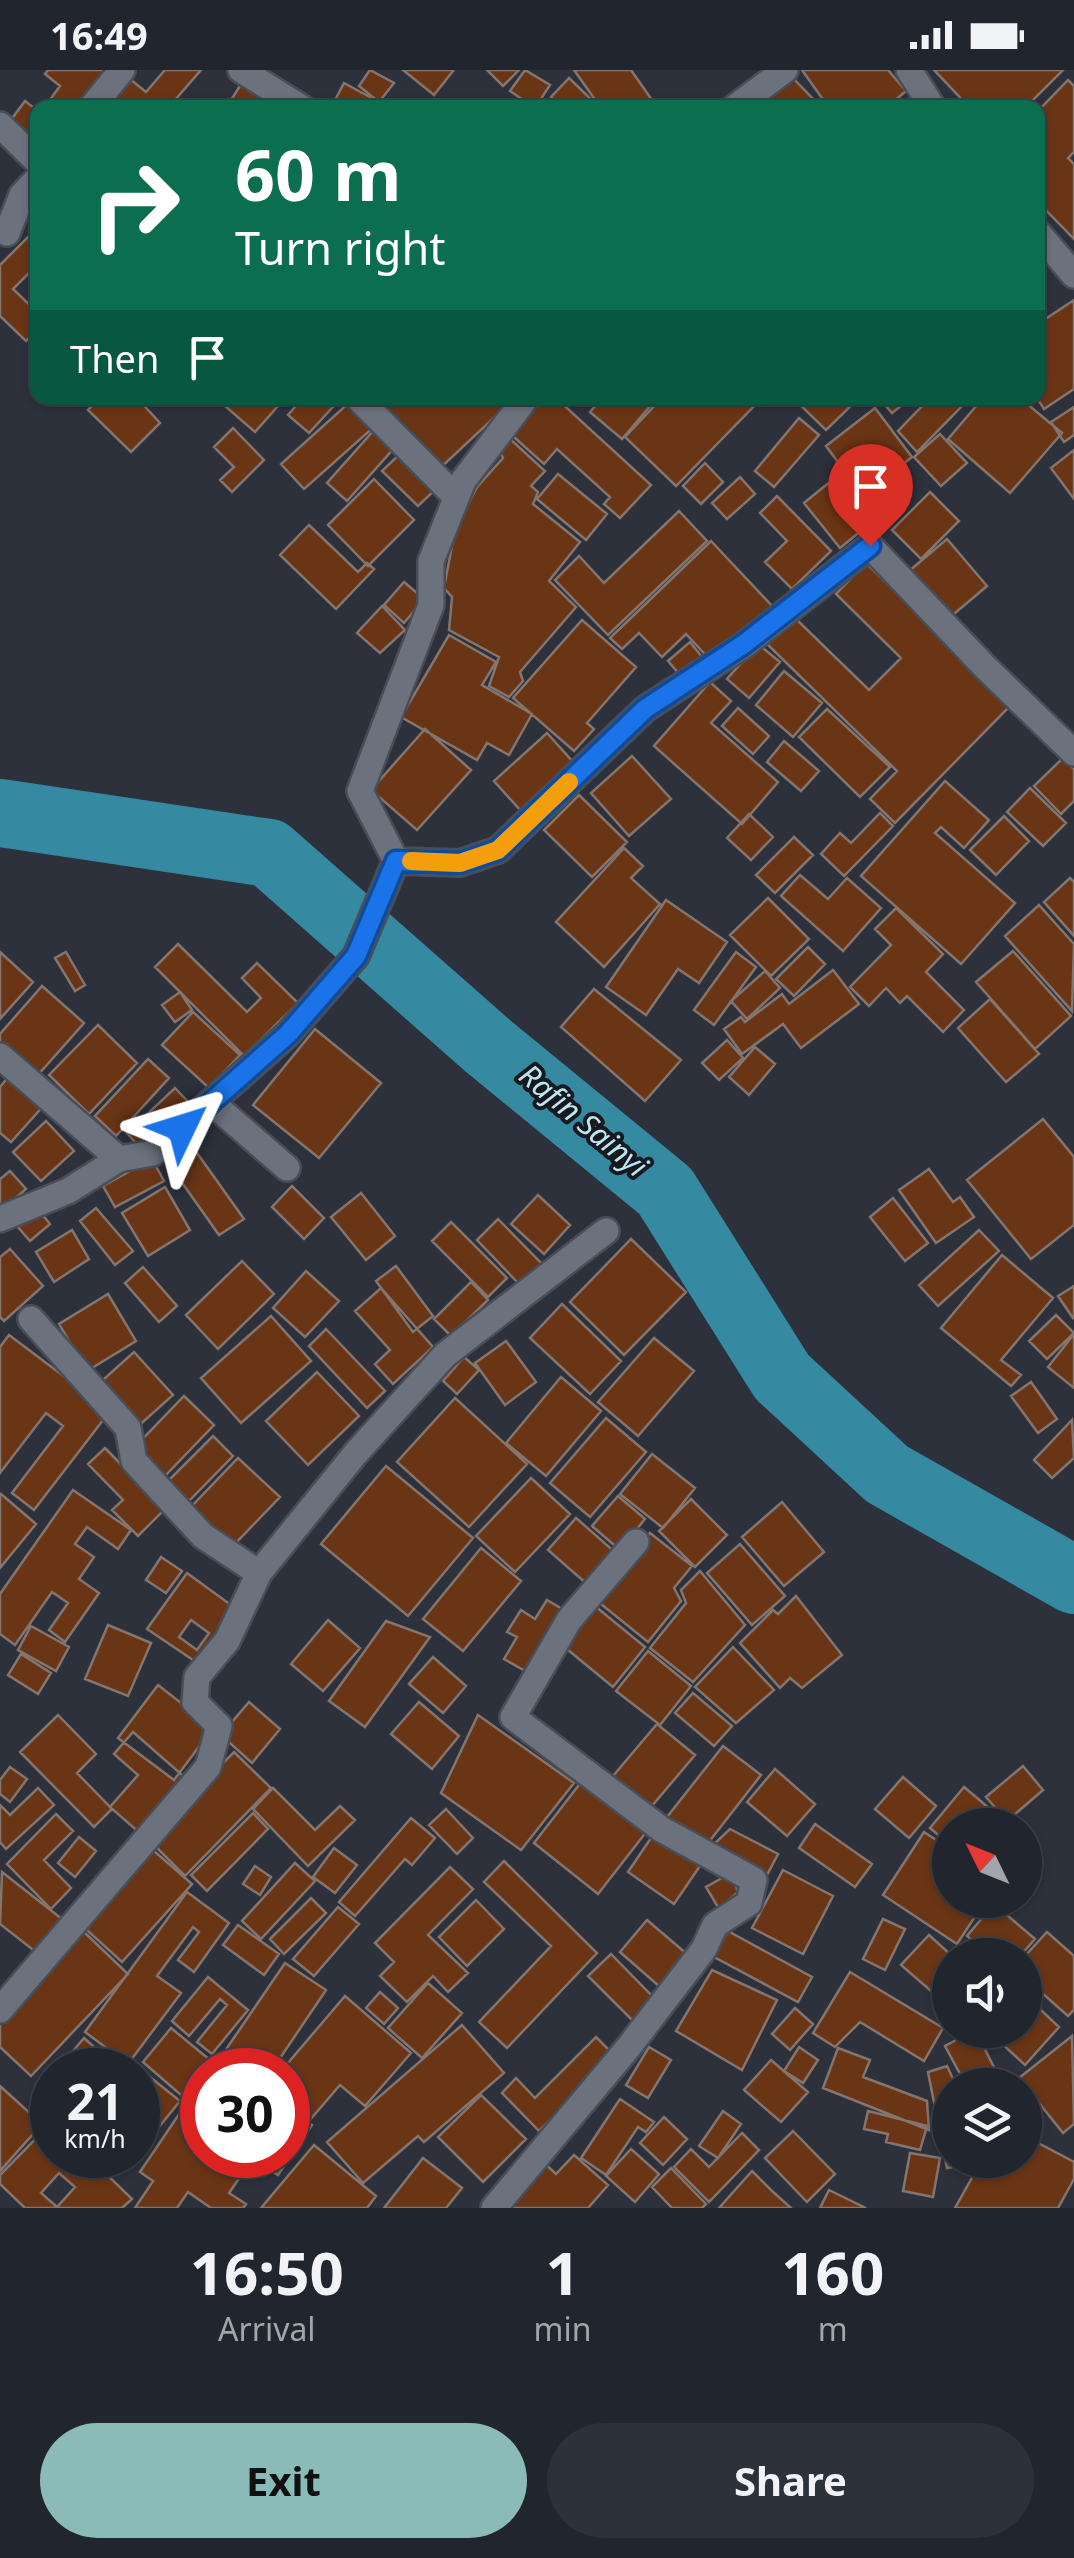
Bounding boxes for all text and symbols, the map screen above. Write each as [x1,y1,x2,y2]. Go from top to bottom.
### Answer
text: 16:49 [50,9,148,61]
text: 60 m [235,126,402,222]
icon: right [70,140,200,270]
text: Turn right [235,217,446,278]
icon: arrive [180,330,235,385]
text: Then [70,332,160,384]
pin [828,444,913,547]
icon: arrive [843,459,898,514]
water label: Rafin Sainyi [511,1054,658,1186]
position arrow [130,1076,234,1180]
north arrow [932,1808,1042,1918]
map controls [932,1808,1042,2178]
button: sound [932,1938,1042,2048]
speed limit sign: 30 [180,2048,310,2178]
text: 21 [66,2067,124,2135]
button: layers [932,2068,1042,2178]
text: km/h [64,2121,126,2155]
text: 16:50 [190,2231,344,2313]
text: 1 [545,2231,580,2313]
text: 160 [781,2231,884,2313]
text: Arrival [218,2307,316,2350]
text: min [534,2307,592,2350]
text: m [818,2307,848,2350]
button: Exit [40,2423,527,2538]
button: Share [547,2423,1034,2538]

